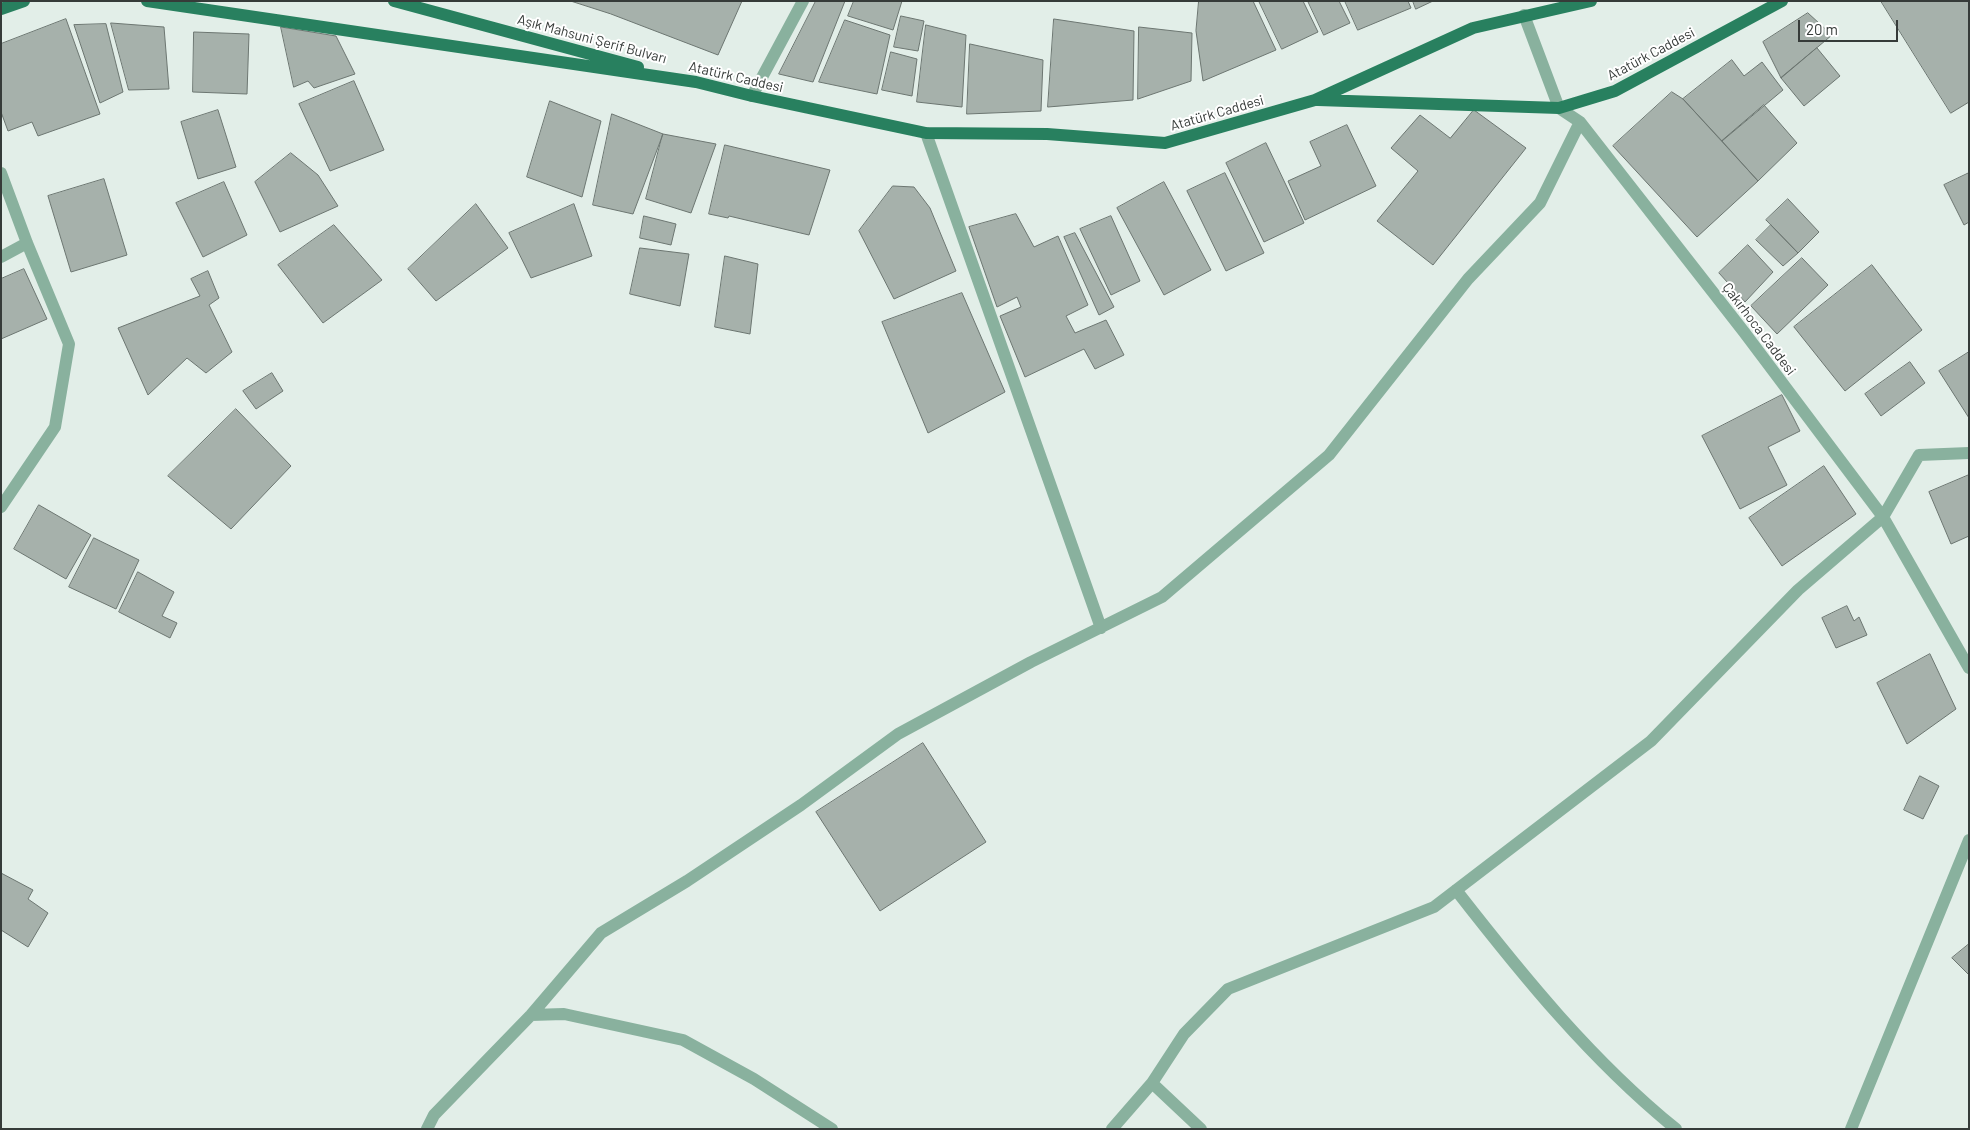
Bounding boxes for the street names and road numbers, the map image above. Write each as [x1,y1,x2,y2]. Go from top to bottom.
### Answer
street label: Aşık Mahsuni Şerif Bulvarı [515,11,669,67]
street label: Atatürk Caddesi [1604,24,1698,84]
street label: Atatürk Caddesi [687,58,785,96]
street label: Atatürk Caddesi [1168,92,1266,134]
street label: Çakırhoca Caddesi [1719,279,1799,379]

